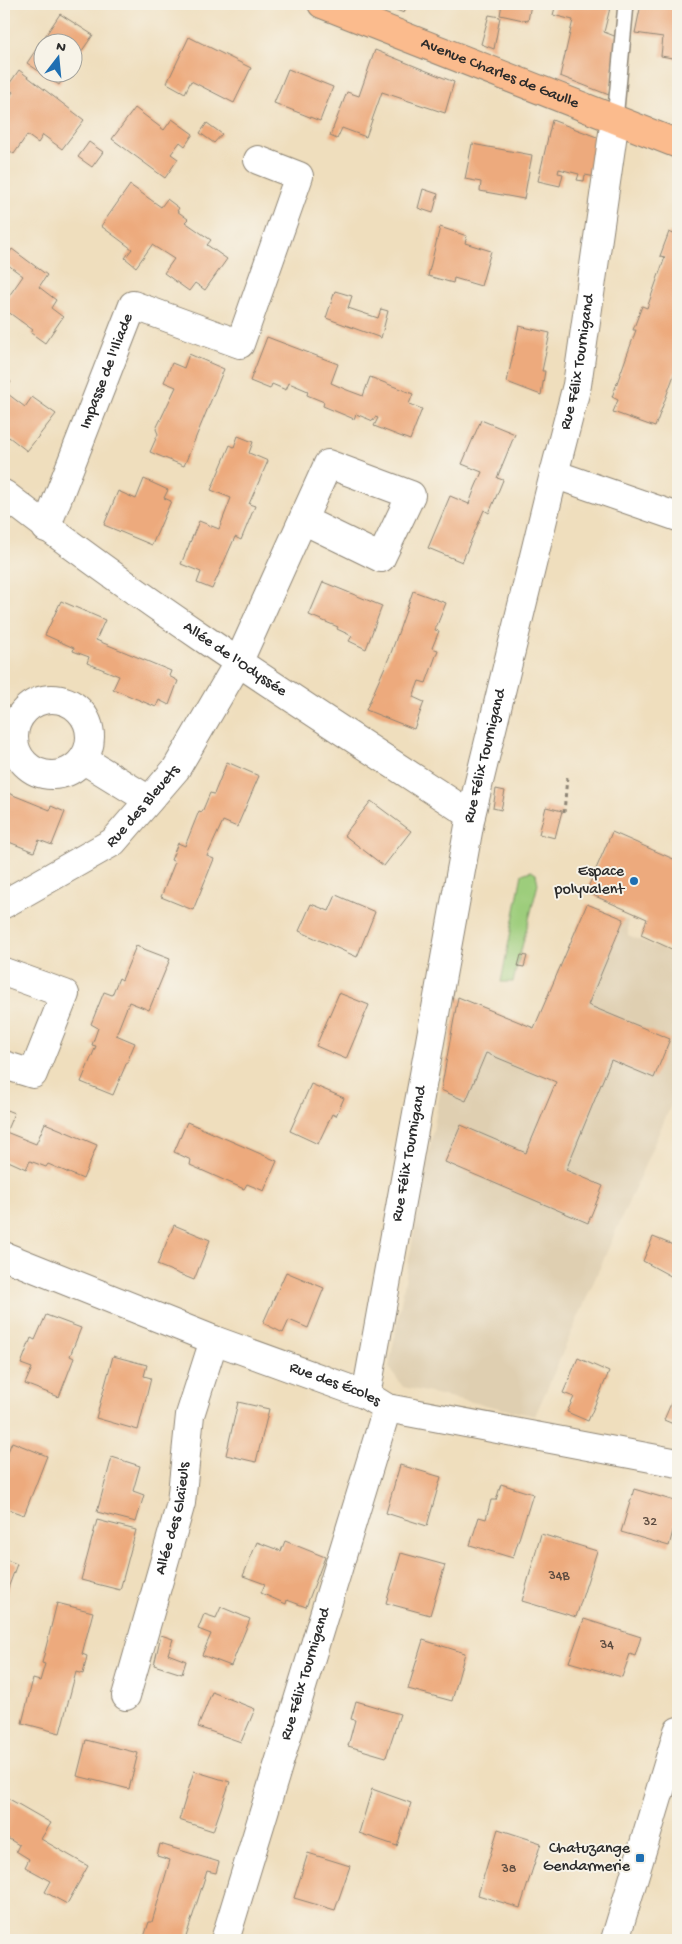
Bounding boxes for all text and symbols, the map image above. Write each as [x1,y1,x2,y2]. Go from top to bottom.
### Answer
north arrow [32,32,82,82]
street label: Avenue Charles de Gaulle [418,34,582,114]
text: N [54,38,68,57]
street label: Rue Félix Tournigand [556,292,600,432]
street label: Impasse de l'Iliade [76,310,138,432]
street label: Allée de l'Odyssée [179,618,291,702]
street label: Rue Félix Tournigand [460,686,511,825]
street label: Rue des Bleuets [104,761,185,853]
place label: Espace polyvalent [554,863,625,900]
marker: Espace polyvalent [628,875,640,887]
street label: Rue Félix Tournigand [388,1083,432,1223]
street label: Rue des Écoles [286,1358,385,1412]
street label: Allée des Glaïeuls [151,1460,195,1577]
house number: 32 [642,1514,657,1531]
house number: 34B [547,1568,570,1585]
street label: Rue Félix Tournigand [277,1604,336,1743]
house number: 34 [599,1637,614,1654]
place label: Chatuzange Gendarmerie [543,1840,631,1877]
marker: Chatuzange Gendarmerie [634,1852,646,1864]
house number: 38 [501,1861,517,1878]

